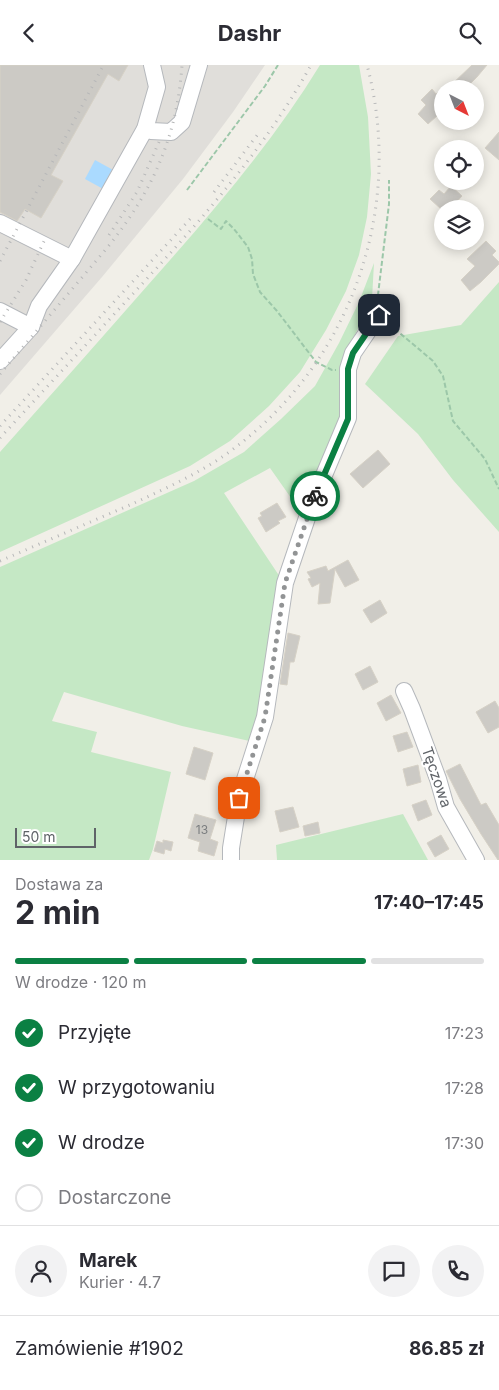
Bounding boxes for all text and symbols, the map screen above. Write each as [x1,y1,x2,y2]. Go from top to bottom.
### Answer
icon: back [15,19,43,47]
icon: search [456,19,484,47]
text: Dashr [218,20,281,46]
north arrow [434,80,484,130]
map controls [434,80,484,250]
button: locate [434,140,484,190]
button: layers [434,200,484,250]
pin [358,294,400,336]
icon: home [365,301,393,329]
courier [290,471,340,521]
icon: bike [301,482,329,510]
street label: Tęczowa [418,744,456,810]
pin [218,777,260,819]
icon: bag [225,784,253,812]
house number: 13 [196,822,208,837]
scale bar [15,825,96,848]
text: 50 m [22,828,56,845]
text: Dostawa za [15,874,103,894]
text: 17:40–17:45 [374,891,484,914]
text: 2 min [15,893,101,932]
text: W drodze · 120 m [15,972,147,992]
icon: check [15,1019,43,1047]
text: Przyjęte [58,1021,131,1044]
text: 17:23 [445,1023,484,1043]
icon: check [15,1074,43,1102]
text: W przygotowaniu [58,1076,215,1099]
text: 17:28 [445,1078,484,1098]
icon: check [15,1129,43,1157]
text: W drodze [58,1131,145,1154]
text: 17:30 [444,1133,484,1153]
text: Dostarczone [58,1186,171,1209]
button: person [15,1245,67,1297]
button: chat [368,1245,420,1297]
button: phone [432,1245,484,1297]
text: Marek [79,1249,137,1272]
text: Kurier · 4.7 [79,1272,161,1292]
text: Zamówienie #1902 [15,1337,184,1360]
text: 86.85 zł [409,1337,484,1360]

